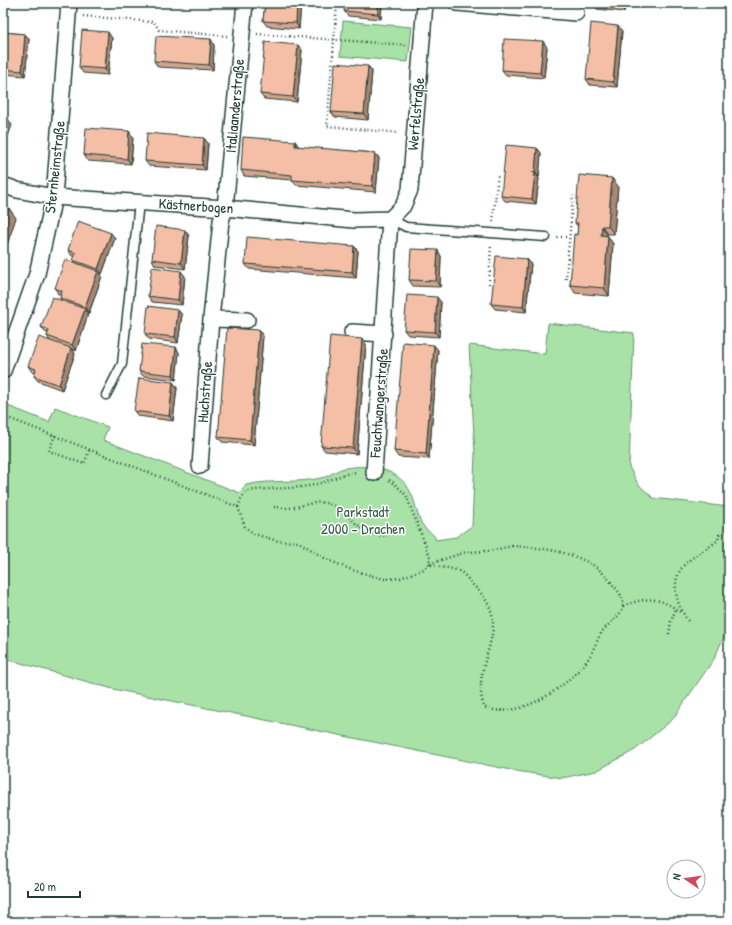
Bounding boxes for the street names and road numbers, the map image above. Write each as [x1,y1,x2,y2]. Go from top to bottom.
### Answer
street label: Italiaanderstraße [220,58,249,154]
street label: Werfelstraße [402,77,429,151]
street label: Sternheimstraße [39,120,70,214]
street label: Kästnerbogen [158,192,234,219]
street label: Feuchtwangerstraße [364,348,393,459]
street label: Huchstraße [192,360,217,423]

